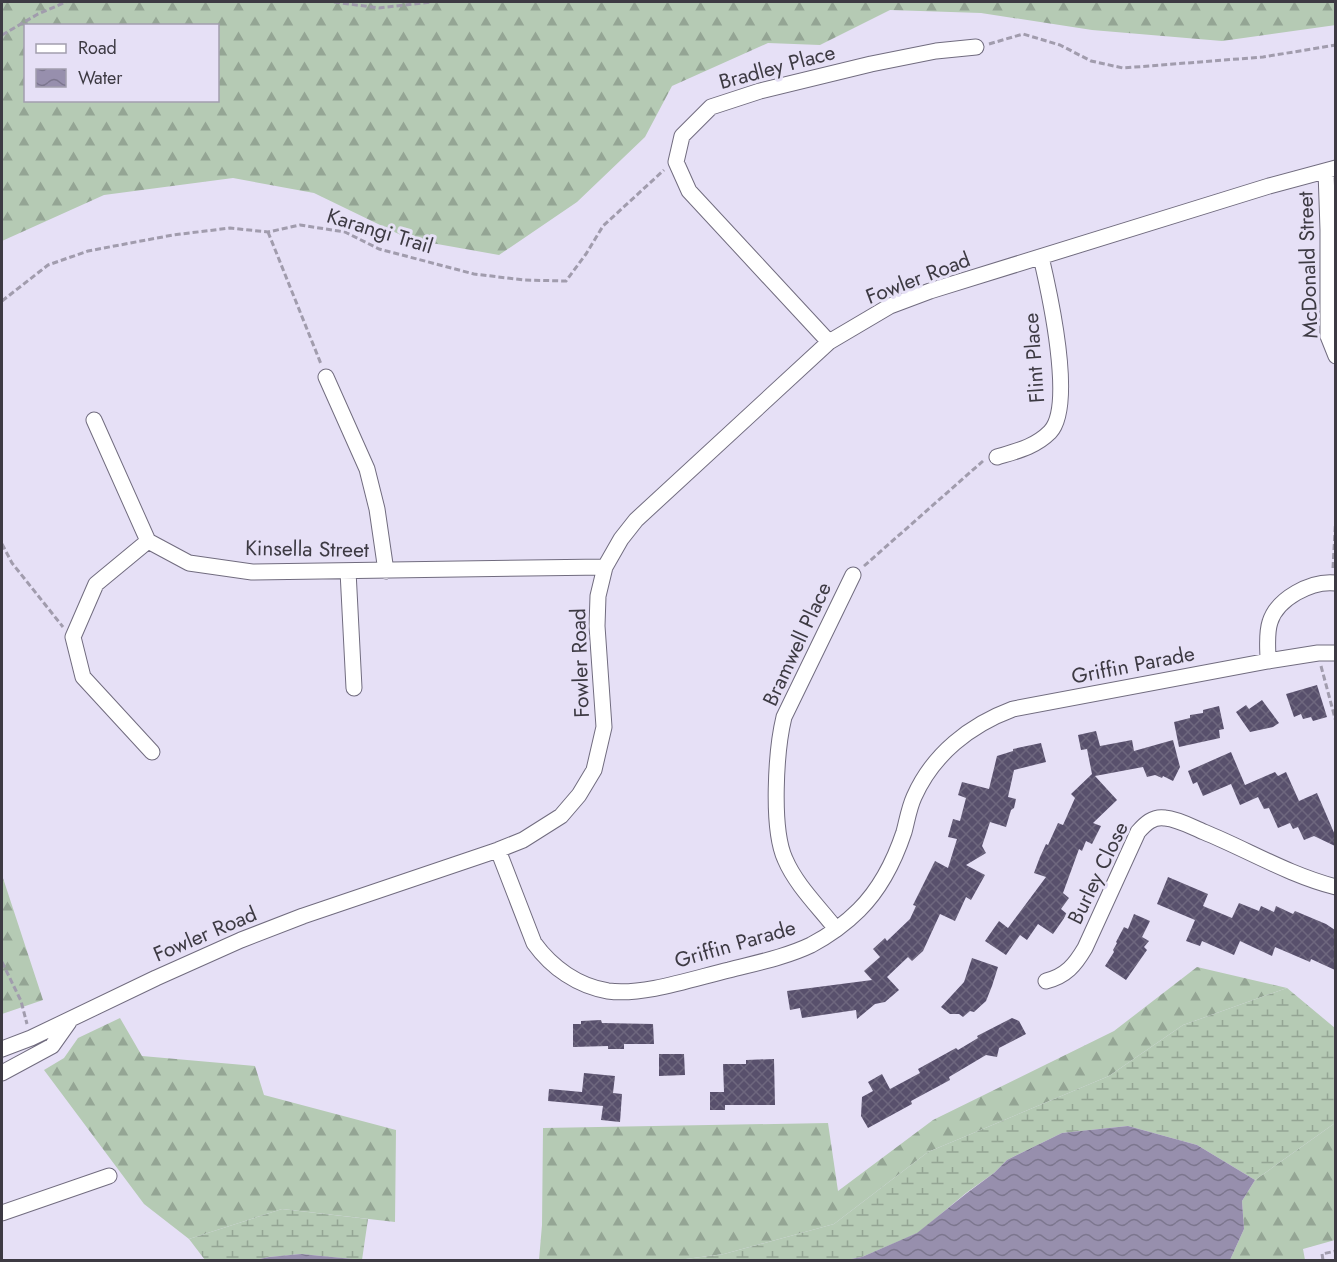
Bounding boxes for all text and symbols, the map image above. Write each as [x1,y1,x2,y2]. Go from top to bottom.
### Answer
legend [24,24,219,102]
text: Road [78,35,117,61]
street label: Bradley Place [716,37,839,97]
text: Water [78,65,123,91]
street label: McDonald Street [1290,191,1326,339]
street label: Karangi Trail [323,201,437,261]
street label: Fowler Road [861,244,975,312]
street label: Flint Place [1016,312,1052,404]
street label: Kinsella Street [245,533,369,565]
street label: Bramwell Place [755,577,839,711]
street label: Fowler Road [563,608,597,718]
street label: Griffin Parade [1069,638,1197,692]
street label: Burley Close [1060,816,1136,929]
street label: Fowler Road [149,899,261,969]
street label: Griffin Parade [671,912,799,976]

